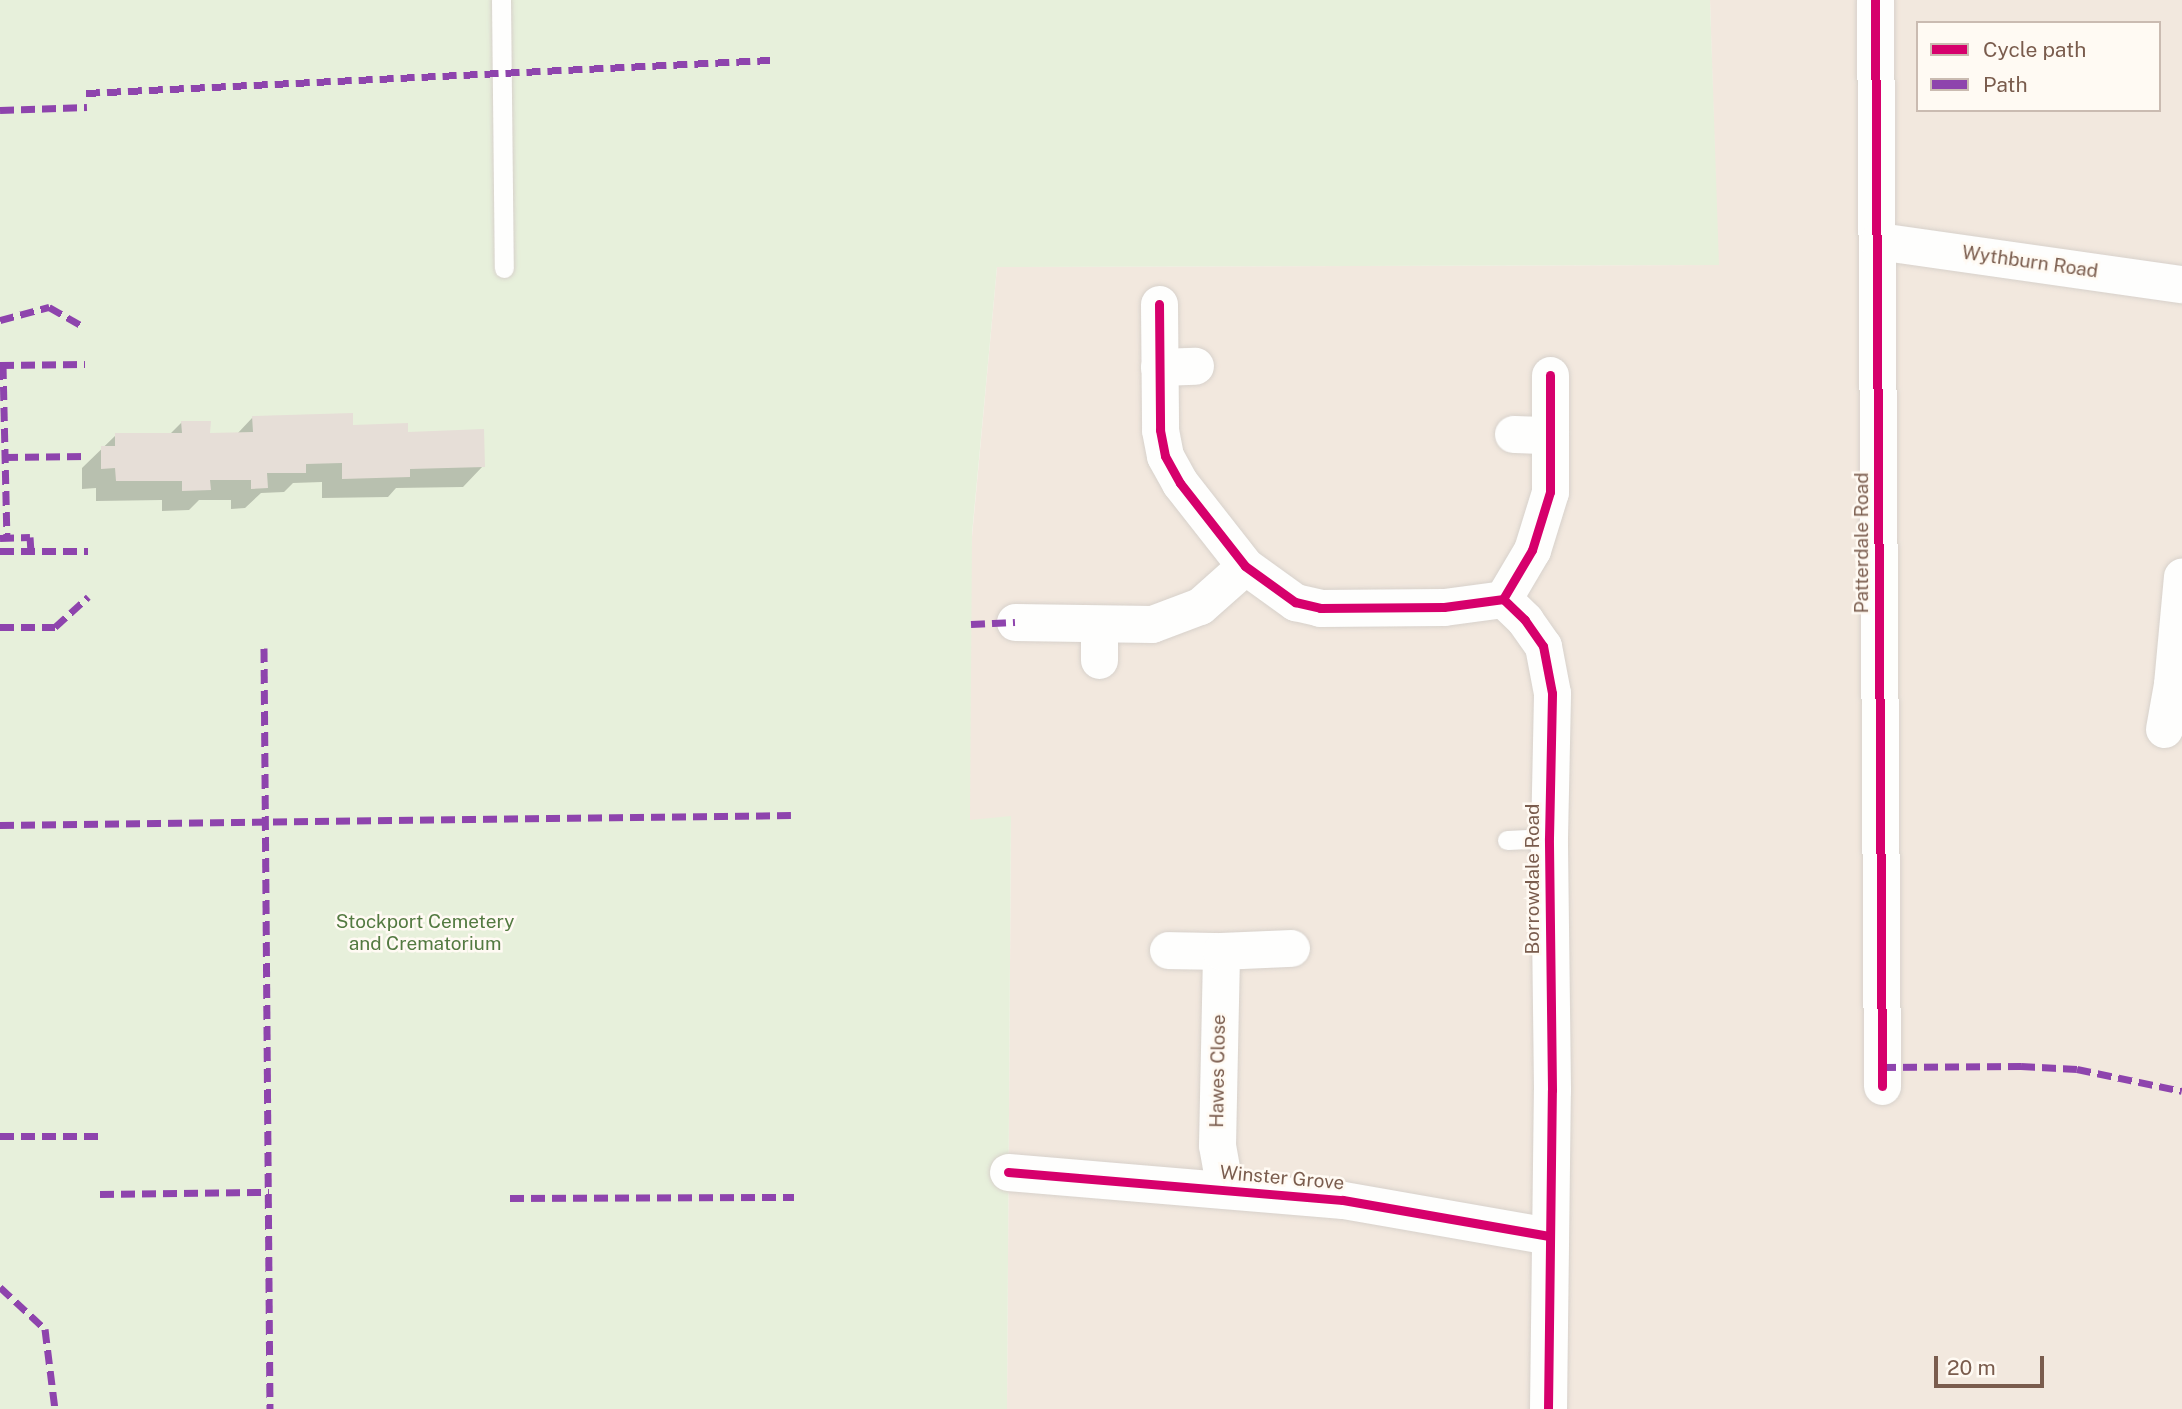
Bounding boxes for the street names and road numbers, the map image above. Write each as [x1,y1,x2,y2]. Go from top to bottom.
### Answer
street label: Wythburn Road [1961,241,2099,283]
street label: Patterdale Road [1851,472,1873,614]
street label: Borrowdale Road [1522,804,1544,954]
street label: Hawes Close [1206,1014,1230,1128]
street label: Winster Grove [1219,1161,1345,1195]

